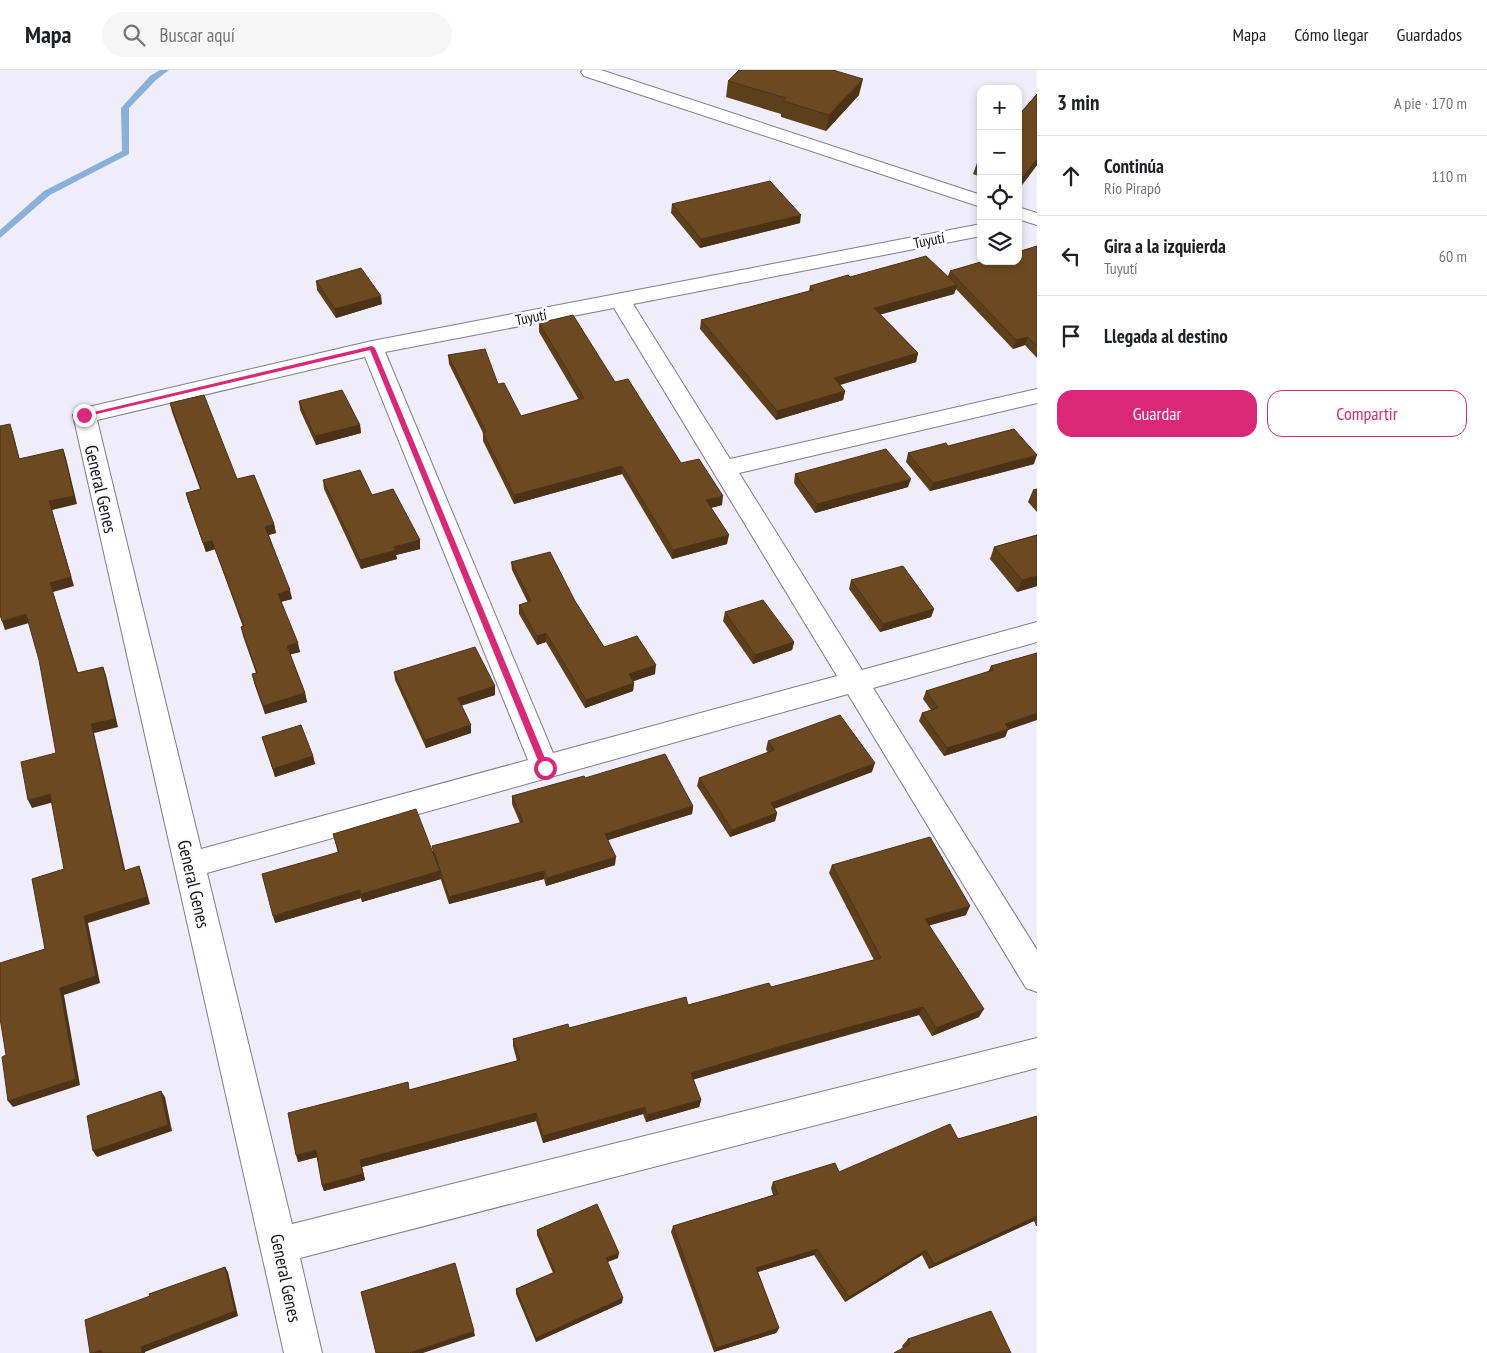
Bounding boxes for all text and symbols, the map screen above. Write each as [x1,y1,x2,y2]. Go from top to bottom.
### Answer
search box [102,12,452,57]
text: Mapa [25,19,72,50]
icon: search [120,21,148,49]
text: Buscar aquí [160,23,235,47]
text: Mapa [1232,23,1266,46]
text: Cómo llegar [1294,23,1369,46]
text: Guardados [1397,23,1462,46]
map controls [977,85,1022,265]
button: + [977,85,1022,130]
text: 3 min [1057,89,1099,116]
text: A pie · 170 m [1394,93,1467,113]
button: − [977,130,1022,175]
text: Continúa [1104,154,1164,178]
icon: ahead [1057,162,1085,190]
text: 110 m [1432,166,1467,186]
button: locate [977,175,1022,220]
text: Río Pirapó [1104,178,1161,198]
button: layers [977,220,1022,265]
street label: Tuyutí [912,228,947,252]
text: Gira a la izquierda [1104,234,1226,258]
icon: left [1057,242,1085,270]
text: 60 m [1439,246,1467,266]
text: Tuyutí [1104,258,1138,278]
street label: Tuyutí [514,305,549,329]
icon: arrive [1057,322,1085,350]
text: Llegada al destino [1104,324,1228,348]
button: Guardar [1057,390,1257,437]
button: Compartir [1267,390,1467,437]
route end [73,404,96,427]
street label: General Genes [80,443,122,535]
route start [534,757,557,780]
street label: General Genes [173,838,215,930]
street label: General Genes [265,1232,307,1324]

